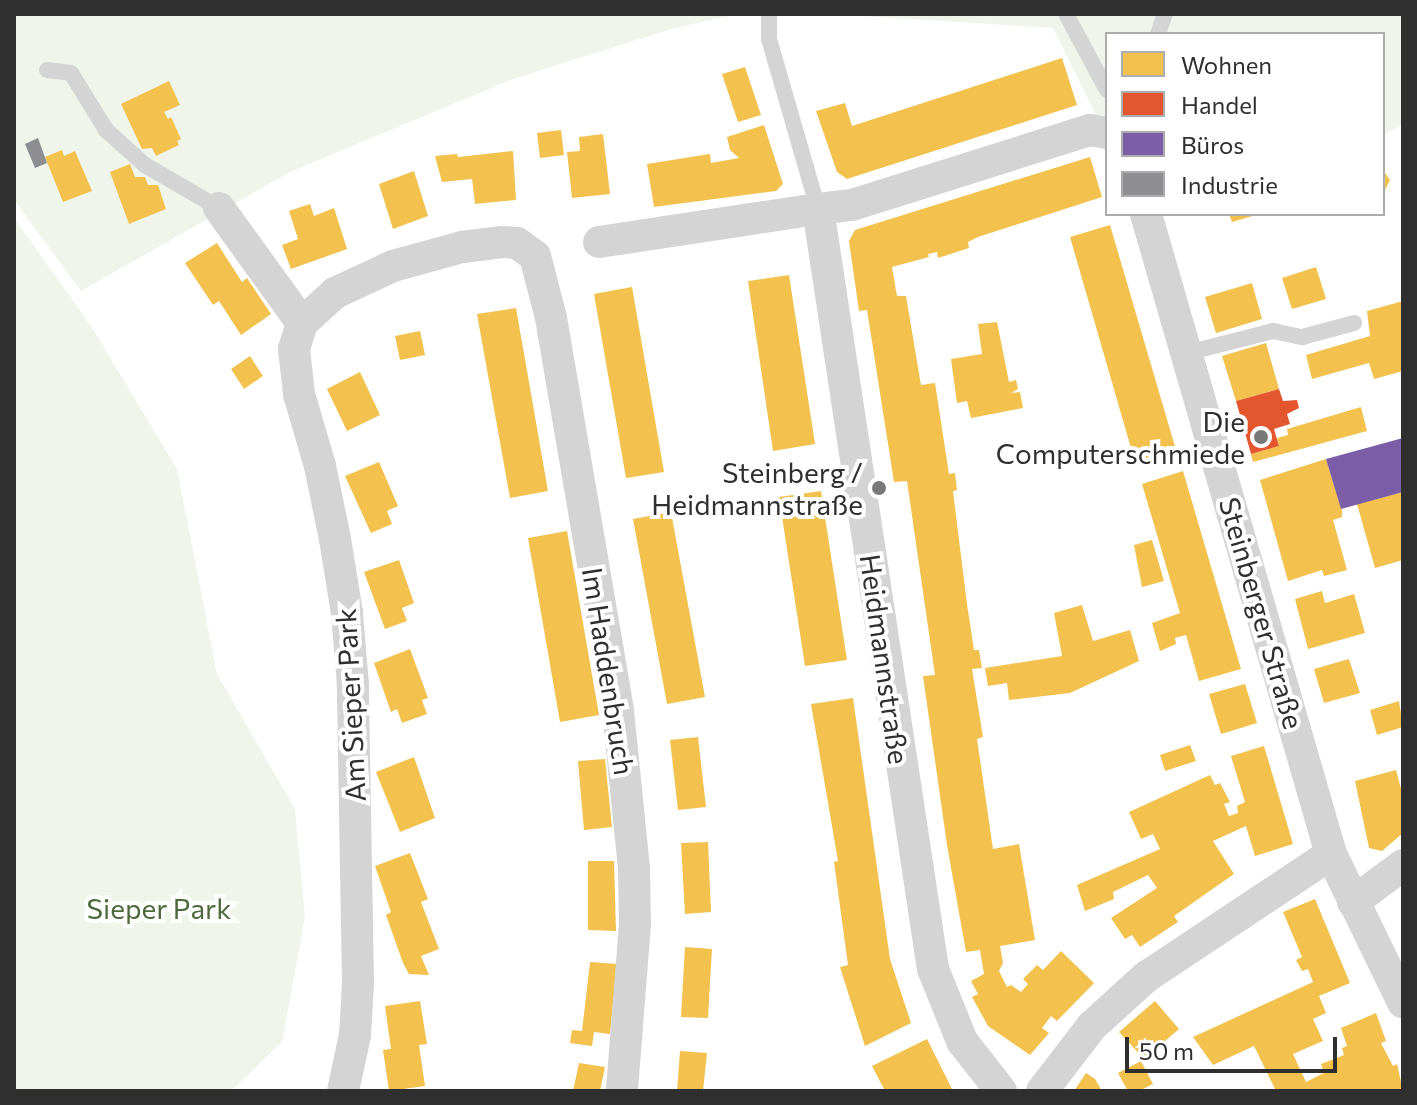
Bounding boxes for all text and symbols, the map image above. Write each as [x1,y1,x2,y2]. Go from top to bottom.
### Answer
legend [1105,32,1385,216]
text: Wohnen [1181,50,1272,79]
text: Handel [1181,90,1258,119]
text: Büros [1181,130,1244,159]
text: Industrie [1181,170,1278,199]
place label: Die Computerschmiede [996,404,1245,470]
marker: Die Computerschmiede [1252,428,1270,446]
place label: Steinberg / Heidmannstraße [651,455,863,521]
marker: Steinberg / Heidmannstraße [870,479,888,497]
street label: Steinberger Straße [1213,493,1311,733]
street label: Heidmannstraße [854,552,916,766]
street label: Im Haddenbruch [576,565,642,777]
street label: Am Sieper Park [328,607,372,803]
park label: Sieper Park [87,891,231,925]
scale bar [1129,1021,1341,1071]
text: 50 m [1139,1036,1194,1065]

